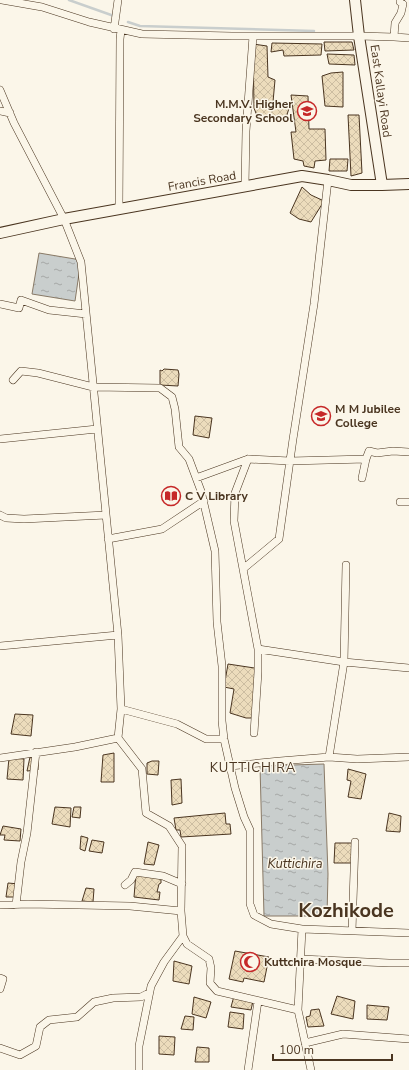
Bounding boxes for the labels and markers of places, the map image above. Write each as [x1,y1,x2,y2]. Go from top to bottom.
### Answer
place label: M.M.V. Higher Secondary School [193,96,293,126]
school or university icon: M.M.V. Higher Secondary School [296,100,318,122]
place label: M M Jubilee College [335,401,401,431]
school or university icon: M M Jubilee College [310,405,332,427]
library icon: C V Library [160,485,182,507]
place label: C V Library [185,488,248,504]
mosque icon: Kuttchira Mosque [239,951,261,973]
place label: Kuttchira Mosque [264,954,362,970]

